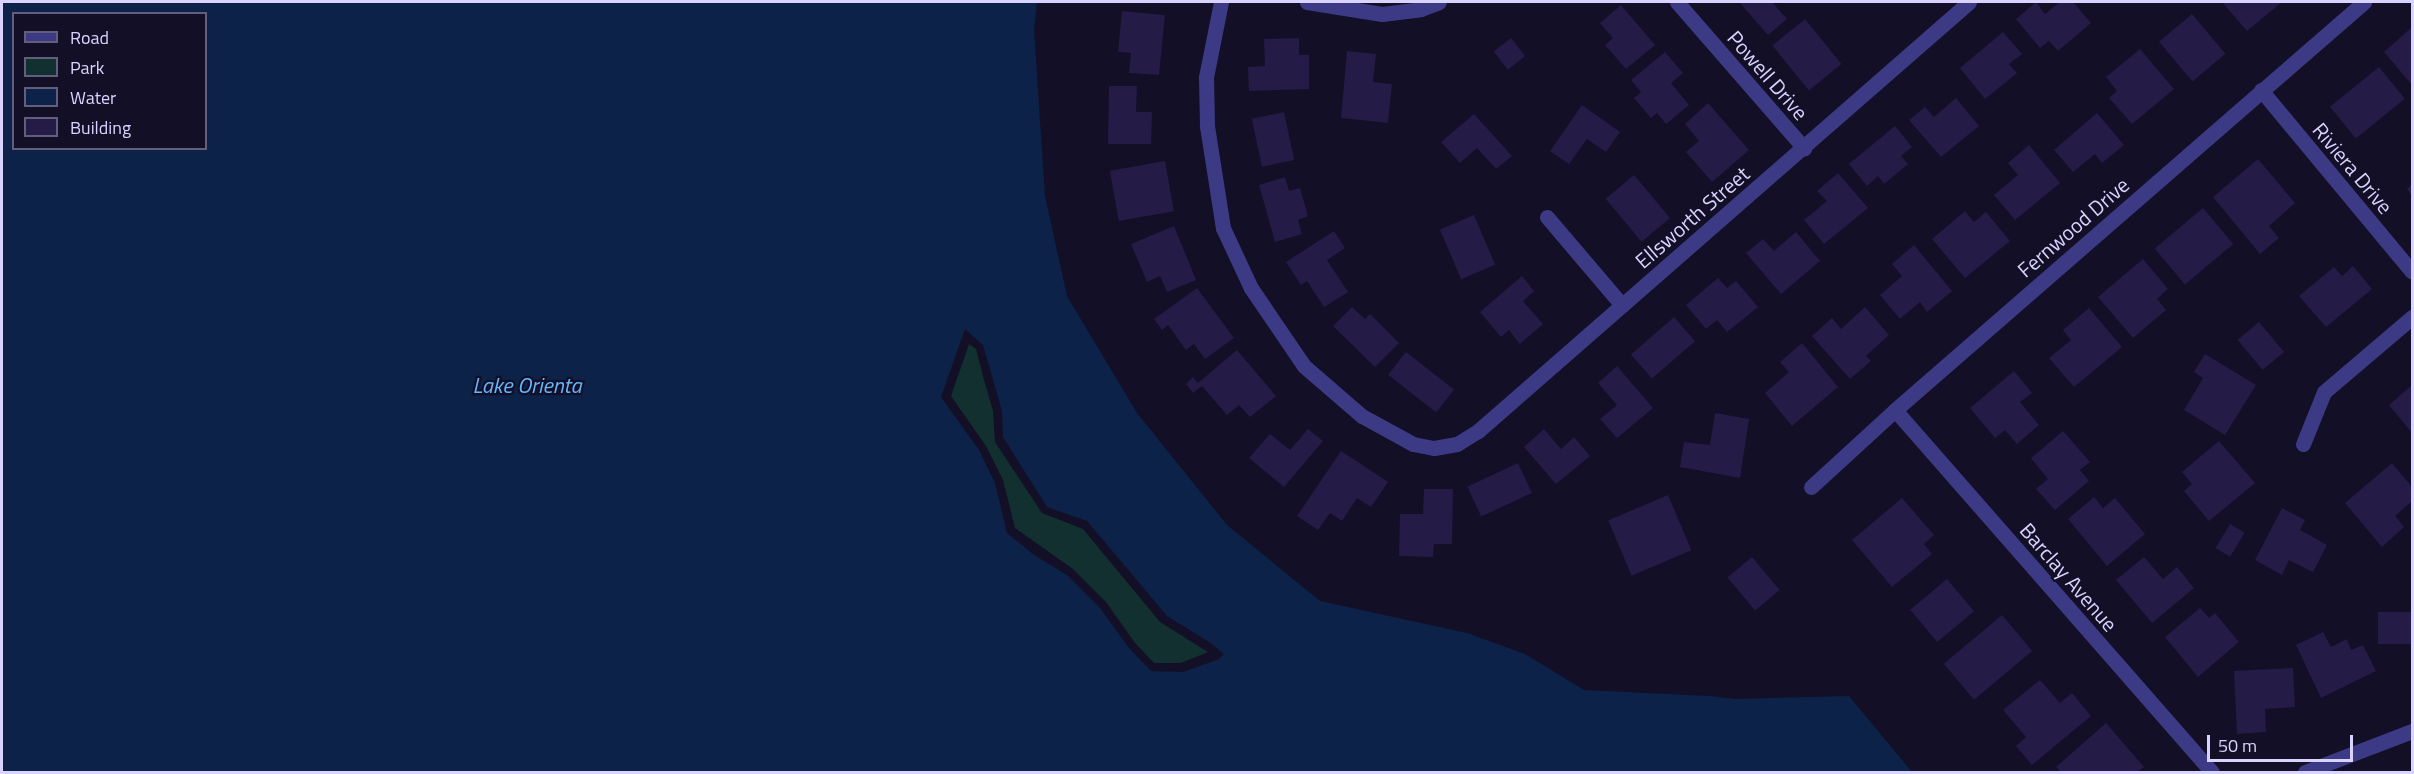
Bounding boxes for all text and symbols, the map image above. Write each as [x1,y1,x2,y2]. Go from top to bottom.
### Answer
legend [12,12,207,150]
text: Road [70,24,109,51]
street label: Powell Drive [1722,25,1814,125]
text: Park [70,54,104,81]
text: Water [70,84,116,111]
text: Building [70,114,131,141]
street label: Riviera Drive [2308,117,2398,219]
street label: Ellsworth Street [1630,161,1754,273]
street label: Fernwood Drive [2012,172,2134,282]
water label: Lake Orienta [472,373,582,399]
street label: Barclay Avenue [2015,518,2123,636]
scale bar [2210,723,2356,761]
text: 50 m [2218,732,2257,759]

